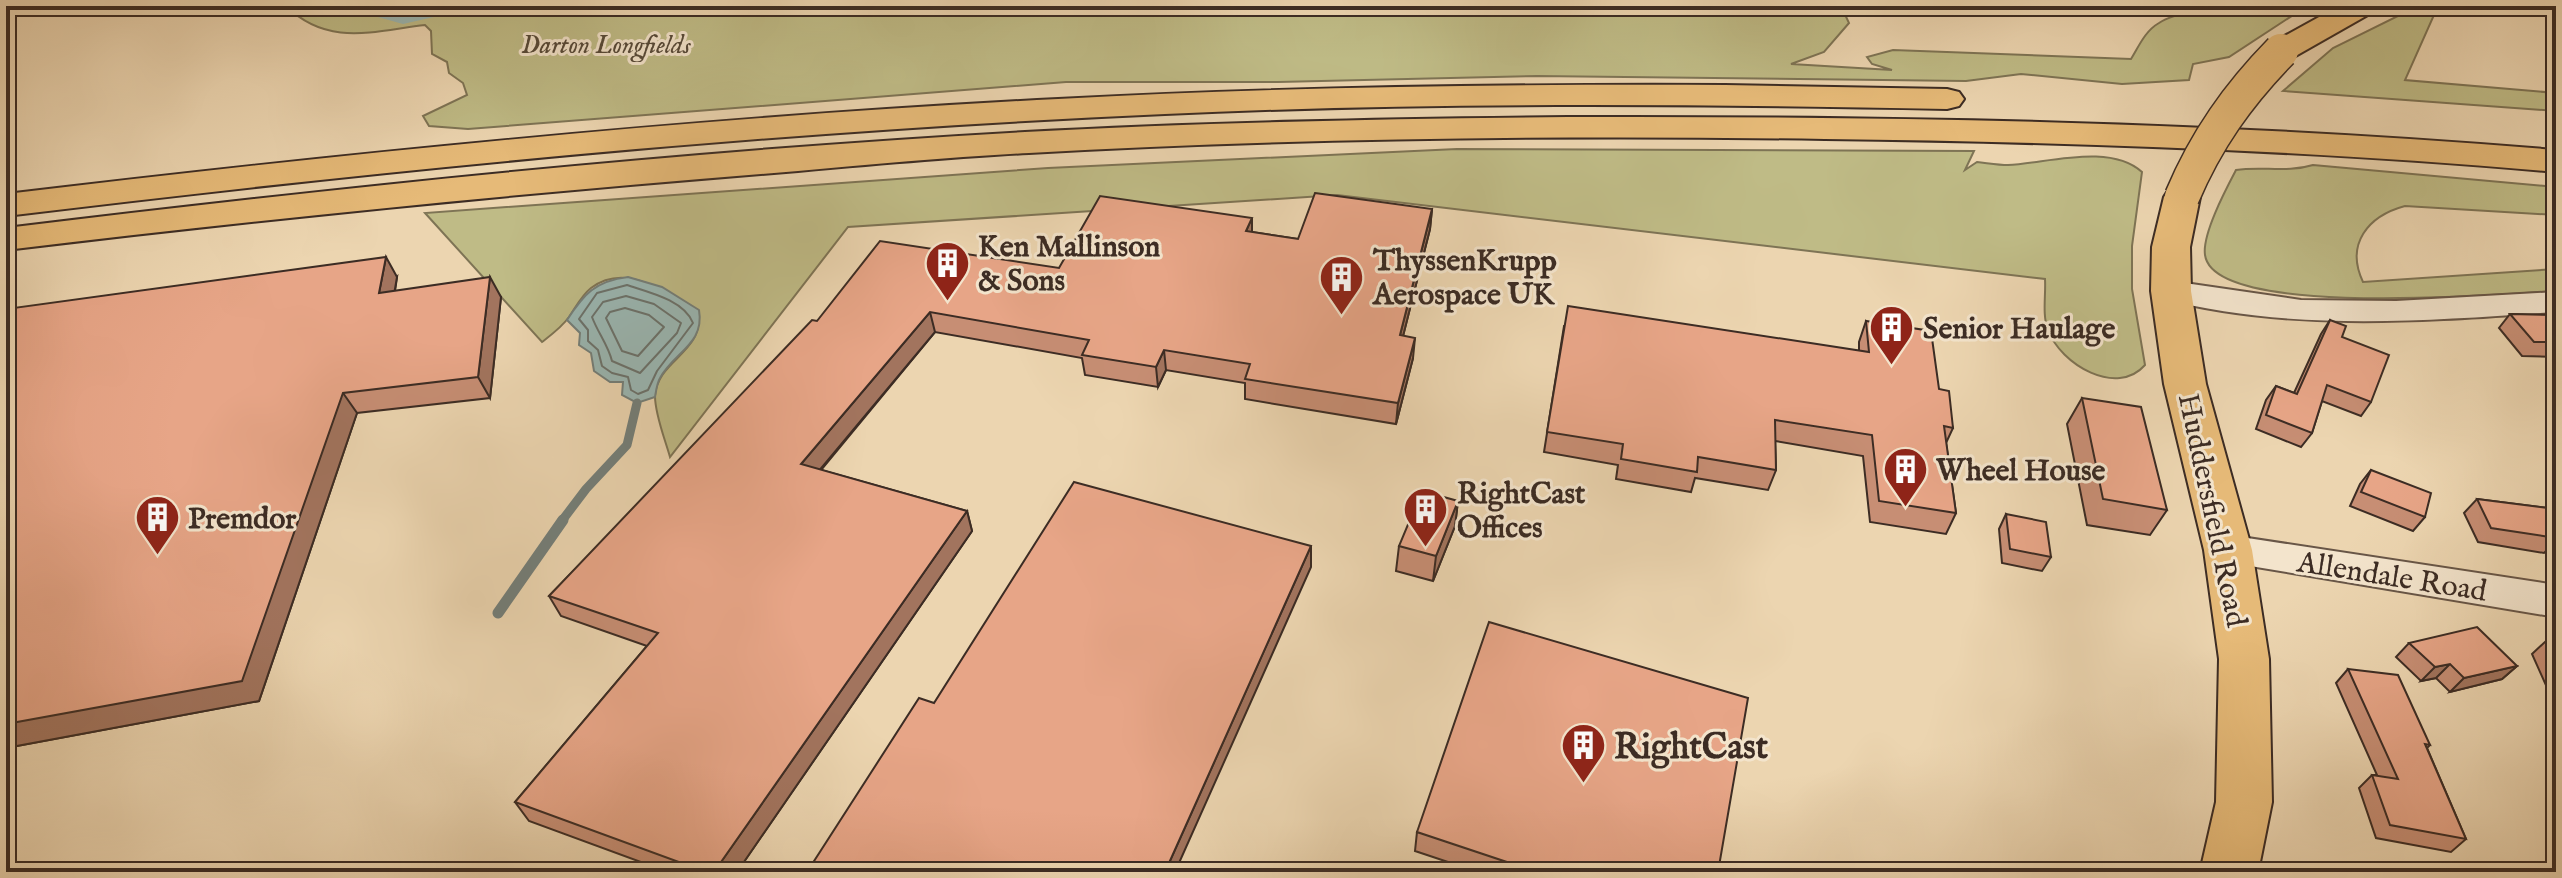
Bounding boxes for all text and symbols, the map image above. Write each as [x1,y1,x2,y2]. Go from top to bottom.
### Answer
park label: Darton Longfields [521,29,691,63]
place label: Ken Mallinson & Sons [978,229,1160,301]
building icon: Ken Mallinson & Sons [923,239,971,302]
place label: ThyssenKrupp Aerospace UK [1372,243,1557,315]
building icon: ThyssenKrupp Aerospace UK [1318,253,1366,316]
building icon: Senior Haulage [1868,304,1916,367]
place label: Senior Haulage [1923,311,2115,349]
street label: Huddersfield Road [2168,390,2255,632]
building icon: Wheel House [1881,446,1929,509]
place label: Wheel House [1935,453,2106,491]
place label: RightCast Offices [1457,476,1586,548]
building icon: RightCast Offices [1402,486,1450,549]
building icon: Premdor [133,494,181,557]
place label: Premdor [188,501,297,539]
street label: Allendale Road [2293,544,2490,612]
building icon: RightCast [1559,721,1607,784]
place label: RightCast [1614,725,1769,771]

